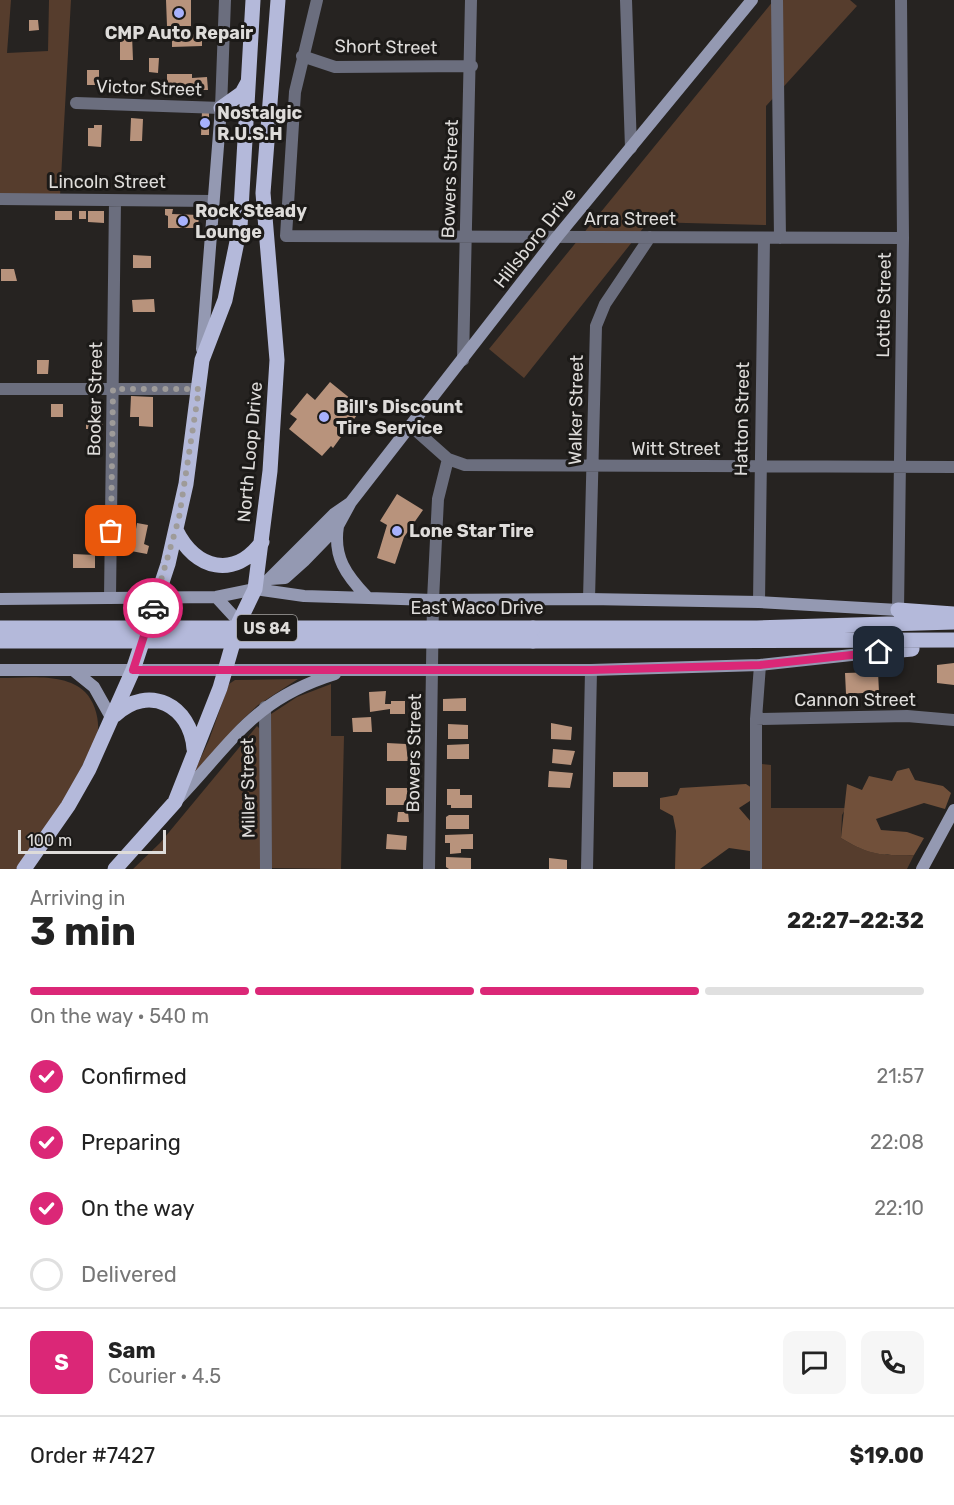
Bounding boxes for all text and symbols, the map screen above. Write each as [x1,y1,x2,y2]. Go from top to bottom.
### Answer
marker: CMP Auto Repair [172,6,186,20]
place label: CMP Auto Repair [105,22,253,44]
street label: Short Street [334,35,438,59]
street label: Victor Street [96,75,202,101]
place label: Nostalgic R.U.S.H [217,102,303,145]
marker: Nostalgic R.U.S.H [198,116,212,130]
street label: Bowers Street [437,119,463,239]
street label: Lincoln Street [48,171,166,193]
street label: Hillsboro Drive [489,184,581,292]
place label: Rock Steady Lounge [195,200,307,243]
street label: Arra Street [584,208,676,230]
marker: Rock Steady Lounge [176,214,190,228]
street label: Lottie Street [872,252,896,358]
street label: Booker Street [83,342,107,456]
street label: Walker Street [564,355,588,465]
street label: Hatton Street [730,362,754,476]
street label: North Loop Drive [233,381,267,523]
place label: Bill's Discount Tire Service [336,396,463,439]
marker: Bill's Discount Tire Service [317,410,331,424]
street label: Witt Street [631,438,721,460]
pin [85,505,136,556]
icon: bag [94,514,127,547]
place label: Lone Star Tire [409,520,534,542]
marker: Lone Star Tire [390,524,404,538]
courier [123,578,183,638]
icon: car [137,592,170,625]
street label: East Waco Drive [410,597,544,619]
road number: US 84 [237,615,297,641]
pin [853,626,904,677]
icon: home [862,635,895,668]
street label: Cannon Street [794,689,916,711]
street label: Bowers Street [402,693,426,813]
street label: Miller Street [236,738,260,838]
scale bar [18,827,166,854]
text: 100 m [27,831,72,850]
text: Arriving in [30,886,125,910]
text: 22:27–22:32 [787,907,924,934]
text: 3 min [30,909,136,955]
text: On the way · 540 m [30,1004,209,1028]
icon: check [30,1060,63,1093]
text: Confirmed [81,1063,187,1090]
text: 21:57 [876,1064,924,1088]
icon: check [30,1126,63,1159]
text: Preparing [81,1129,181,1156]
text: 22:08 [870,1130,924,1154]
icon: check [30,1192,63,1225]
text: On the way [81,1195,195,1222]
text: 22:10 [874,1196,924,1220]
text: Delivered [81,1261,177,1288]
button: chat [783,1331,846,1394]
button: phone [861,1331,924,1394]
text: Sam [108,1337,156,1364]
text: S [54,1349,69,1376]
text: Courier · 4.5 [108,1364,221,1388]
text: Order #7427 [30,1442,155,1469]
text: $19.00 [849,1442,924,1469]

